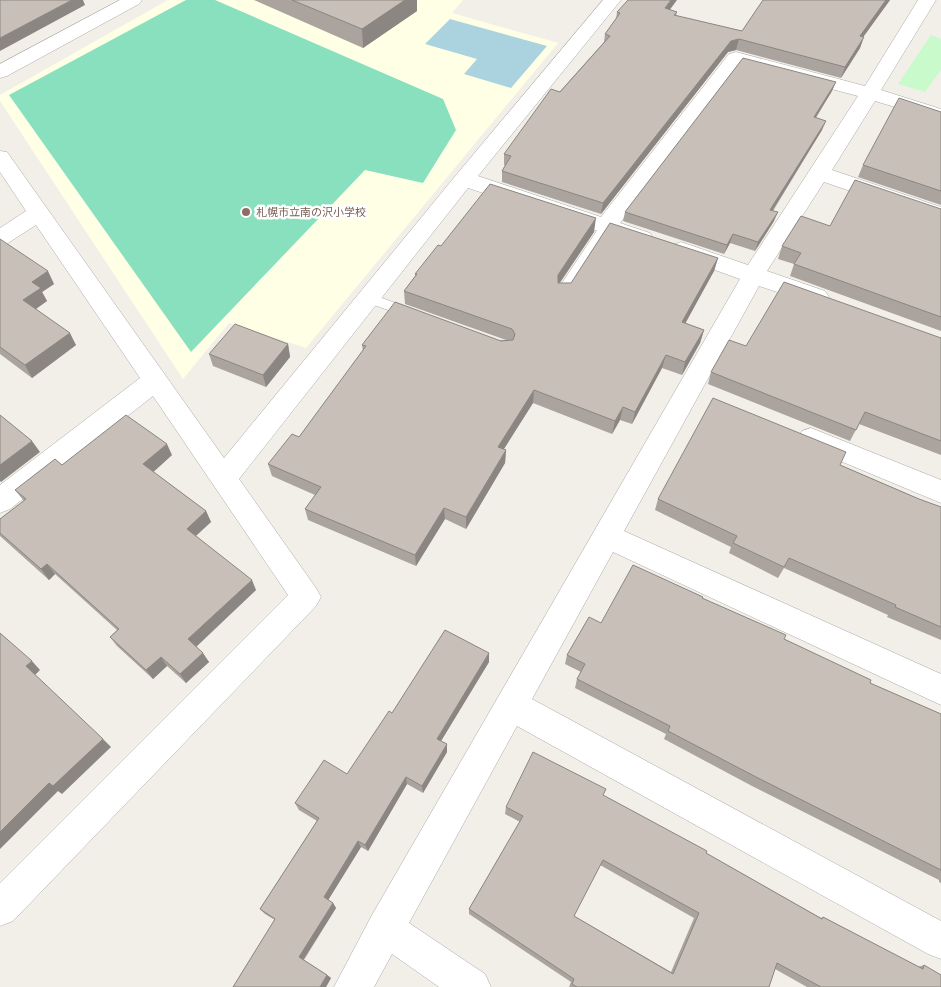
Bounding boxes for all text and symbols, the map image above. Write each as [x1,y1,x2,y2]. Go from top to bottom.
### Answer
marker: 札幌市立南の沢小学校 [240,206,252,218]
place label: 札幌市立南の沢小学校 [256,206,366,218]

